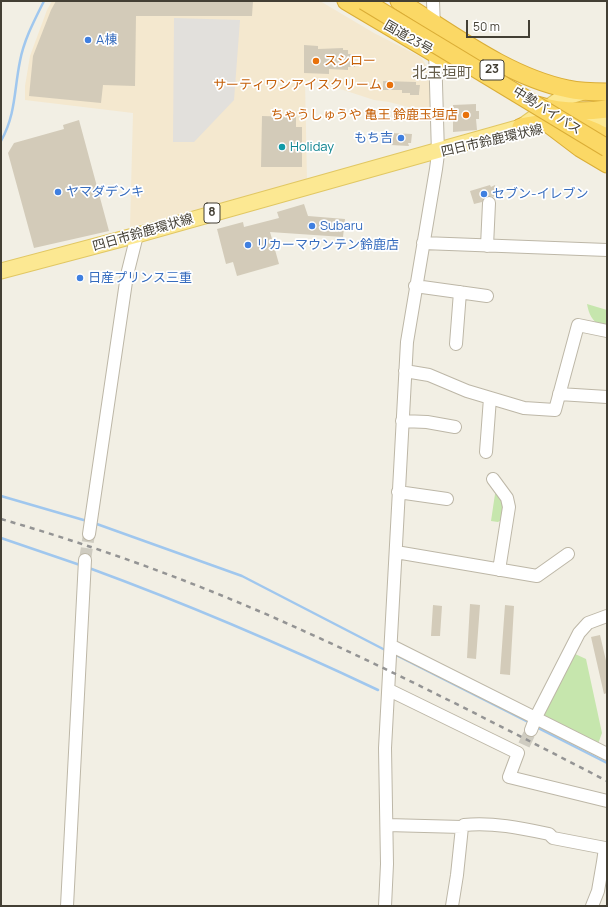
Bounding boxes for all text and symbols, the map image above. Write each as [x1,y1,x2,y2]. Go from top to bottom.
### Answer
scale bar [468,12,532,38]
street label: 国道23号 [381,18,435,58]
text: 50 m [473,18,500,35]
place label: A棟 [96,32,117,48]
marker: A棟 [83,35,93,45]
place label: スシロー [324,53,376,69]
marker: スシロー [311,56,321,66]
road number: 23 [480,60,504,80]
district label: 北玉垣町 [412,65,472,83]
place label: サーティワンアイスクリーム [213,77,382,93]
marker: サーティワンアイスクリーム [385,80,395,90]
street label: 中勢バイパス [510,84,584,138]
place label: ちゃうしゅうや 亀王 鈴鹿玉垣店 [271,107,458,123]
marker: ちゃうしゅうや 亀王 鈴鹿玉垣店 [461,110,471,120]
street label: 四日市鈴鹿環状線 [440,122,544,160]
place label: もち吉 [354,130,393,146]
marker: もち吉 [396,133,406,143]
place label: Holiday [290,139,334,155]
marker: Holiday [277,142,287,152]
place label: ヤマダデンキ [66,184,144,200]
place label: セブン-イレブン [492,186,588,202]
marker: ヤマダデンキ [53,187,63,197]
marker: セブン-イレブン [479,189,489,199]
road number: 8 [204,203,220,223]
street label: 四日市鈴鹿環状線 [91,211,195,255]
place label: Subaru [320,218,363,234]
marker: Subaru [307,221,317,231]
place label: リカーマウンテン鈴鹿店 [256,237,399,253]
marker: リカーマウンテン鈴鹿店 [243,240,253,250]
place label: 日産プリンス三重 [88,270,192,286]
marker: 日産プリンス三重 [75,273,85,283]

